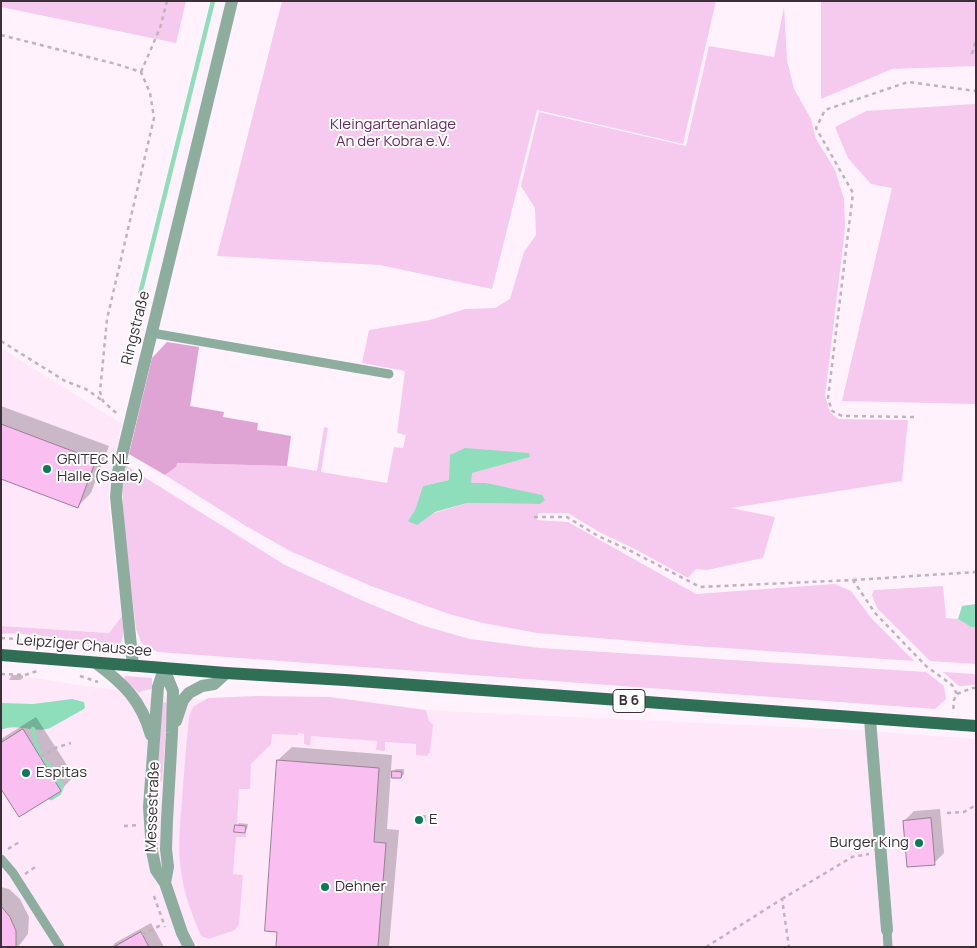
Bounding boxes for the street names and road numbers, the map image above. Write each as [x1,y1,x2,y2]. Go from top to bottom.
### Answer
street label: Ringstraße [118,289,154,367]
street label: Leipziger Chaussee [15,631,153,661]
road number: B 6 [613,689,645,712]
street label: Messestraße [142,761,164,853]

